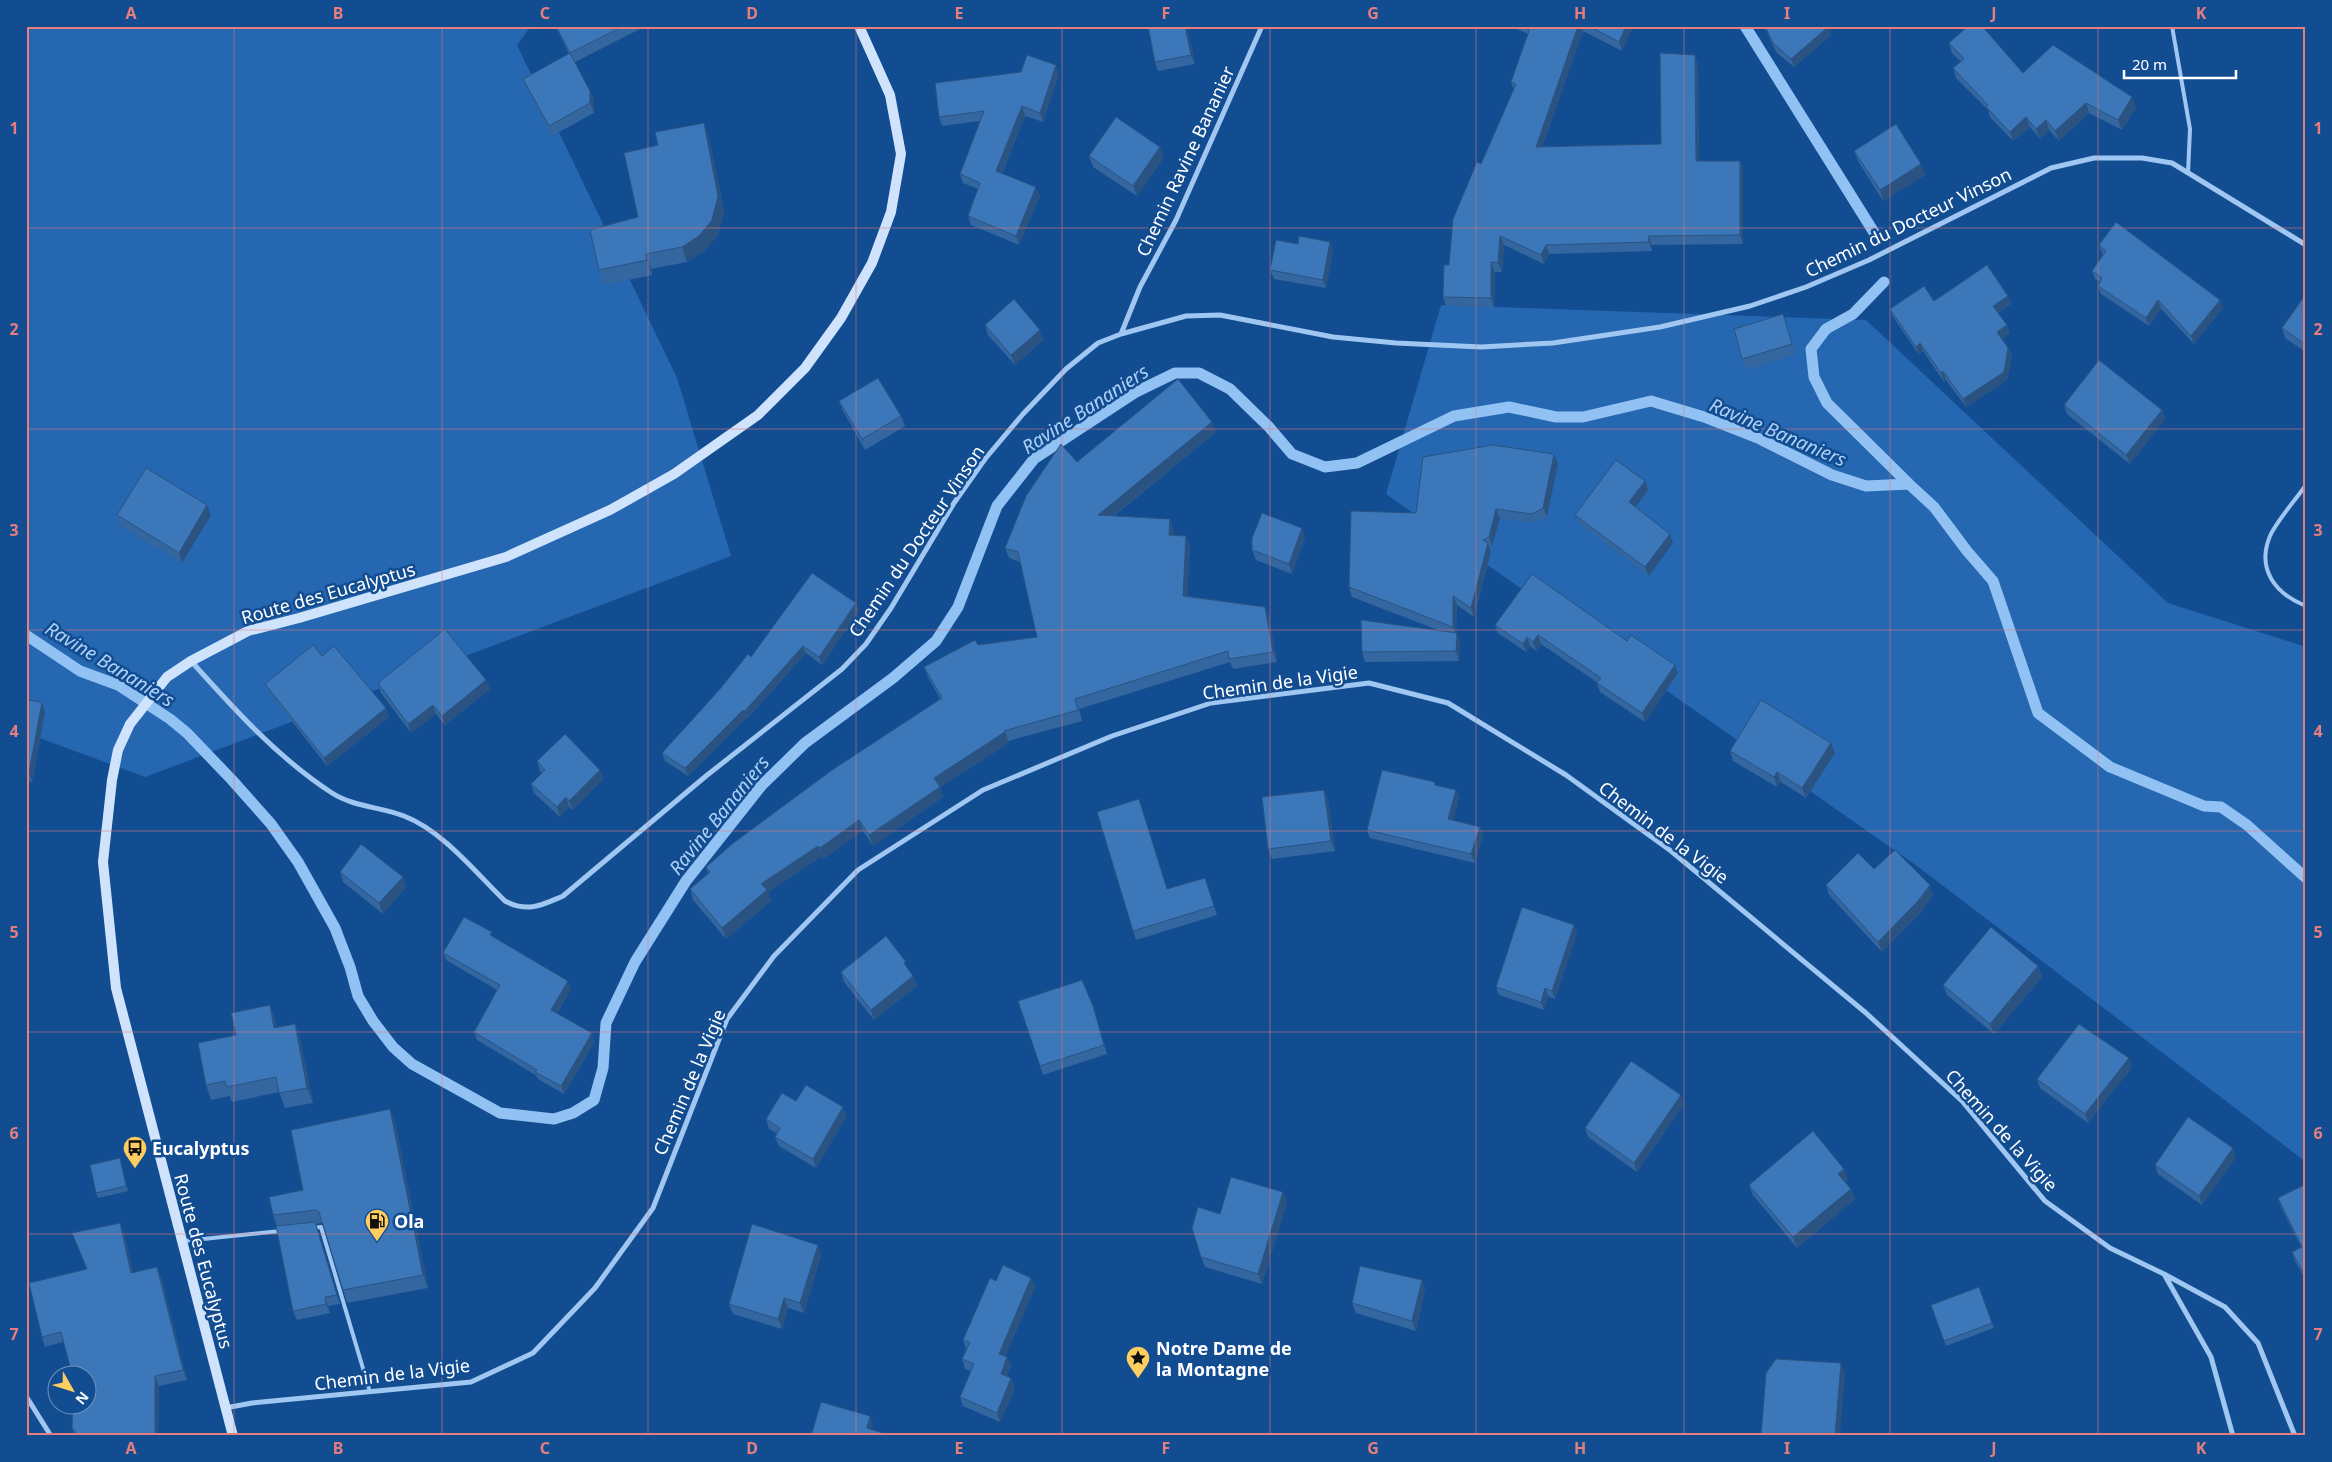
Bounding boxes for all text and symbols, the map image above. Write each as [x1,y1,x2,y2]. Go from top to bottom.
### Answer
text: A [125,2,137,24]
text: B [333,2,343,24]
text: C [540,2,550,24]
text: D [746,2,758,24]
text: E [955,2,964,24]
text: F [1162,2,1170,24]
text: G [1367,2,1379,24]
text: H [1574,2,1586,24]
text: I [1784,2,1790,24]
text: J [1989,2,1997,24]
text: K [2196,2,2207,24]
scale bar [2124,48,2237,80]
text: 20 m [2132,54,2167,74]
street label: Chemin Ravine Bananier [1130,61,1240,260]
text: 1 [9,117,19,139]
text: 1 [2313,117,2323,139]
street label: Chemin du Docteur Vinson [1801,162,2015,282]
text: 2 [9,318,19,340]
text: 2 [2313,318,2323,340]
water label: Ravine Bananiers [1017,358,1153,460]
water label: Ravine Bananiers [1706,392,1850,472]
street label: Chemin du Docteur Vinson [843,440,989,642]
text: 3 [9,519,19,541]
text: 3 [2313,519,2323,541]
street label: Route des Eucalyptus [238,557,418,629]
water label: Ravine Bananiers [41,615,179,713]
street label: Chemin de la Vigie [1201,659,1359,705]
text: 4 [9,720,19,742]
text: 4 [2313,720,2323,742]
water label: Ravine Bananiers [663,750,775,880]
street label: Chemin de la Vigie [1594,775,1734,889]
text: 5 [9,921,19,943]
text: 5 [2313,921,2323,943]
street label: Chemin de la Vigie [647,1005,731,1159]
street label: Chemin de la Vigie [1941,1064,2063,1196]
text: 6 [9,1122,19,1144]
text: 6 [2313,1122,2323,1144]
bus stop icon: Eucalyptus [122,1135,148,1169]
place label: Eucalyptus [152,1136,249,1160]
street label: Route des Eucalyptus [169,1171,239,1351]
fuel station icon: Ola [364,1208,390,1242]
place label: Ola [394,1209,424,1233]
text: 7 [9,1323,19,1345]
text: 7 [2313,1323,2323,1345]
place label: Notre Dame de la Montagne [1156,1336,1292,1381]
place icon: Notre Dame de la Montagne [1125,1345,1151,1379]
street label: Chemin de la Vigie [313,1353,471,1395]
north arrow [48,1364,98,1414]
text: N [72,1388,93,1409]
text: A [125,1437,137,1459]
text: B [333,1437,343,1459]
text: C [540,1437,550,1459]
text: D [746,1437,758,1459]
text: E [955,1437,964,1459]
text: F [1162,1437,1170,1459]
text: G [1367,1437,1379,1459]
text: H [1574,1437,1586,1459]
text: I [1784,1437,1790,1459]
text: J [1989,1437,1997,1459]
text: K [2196,1437,2207,1459]

